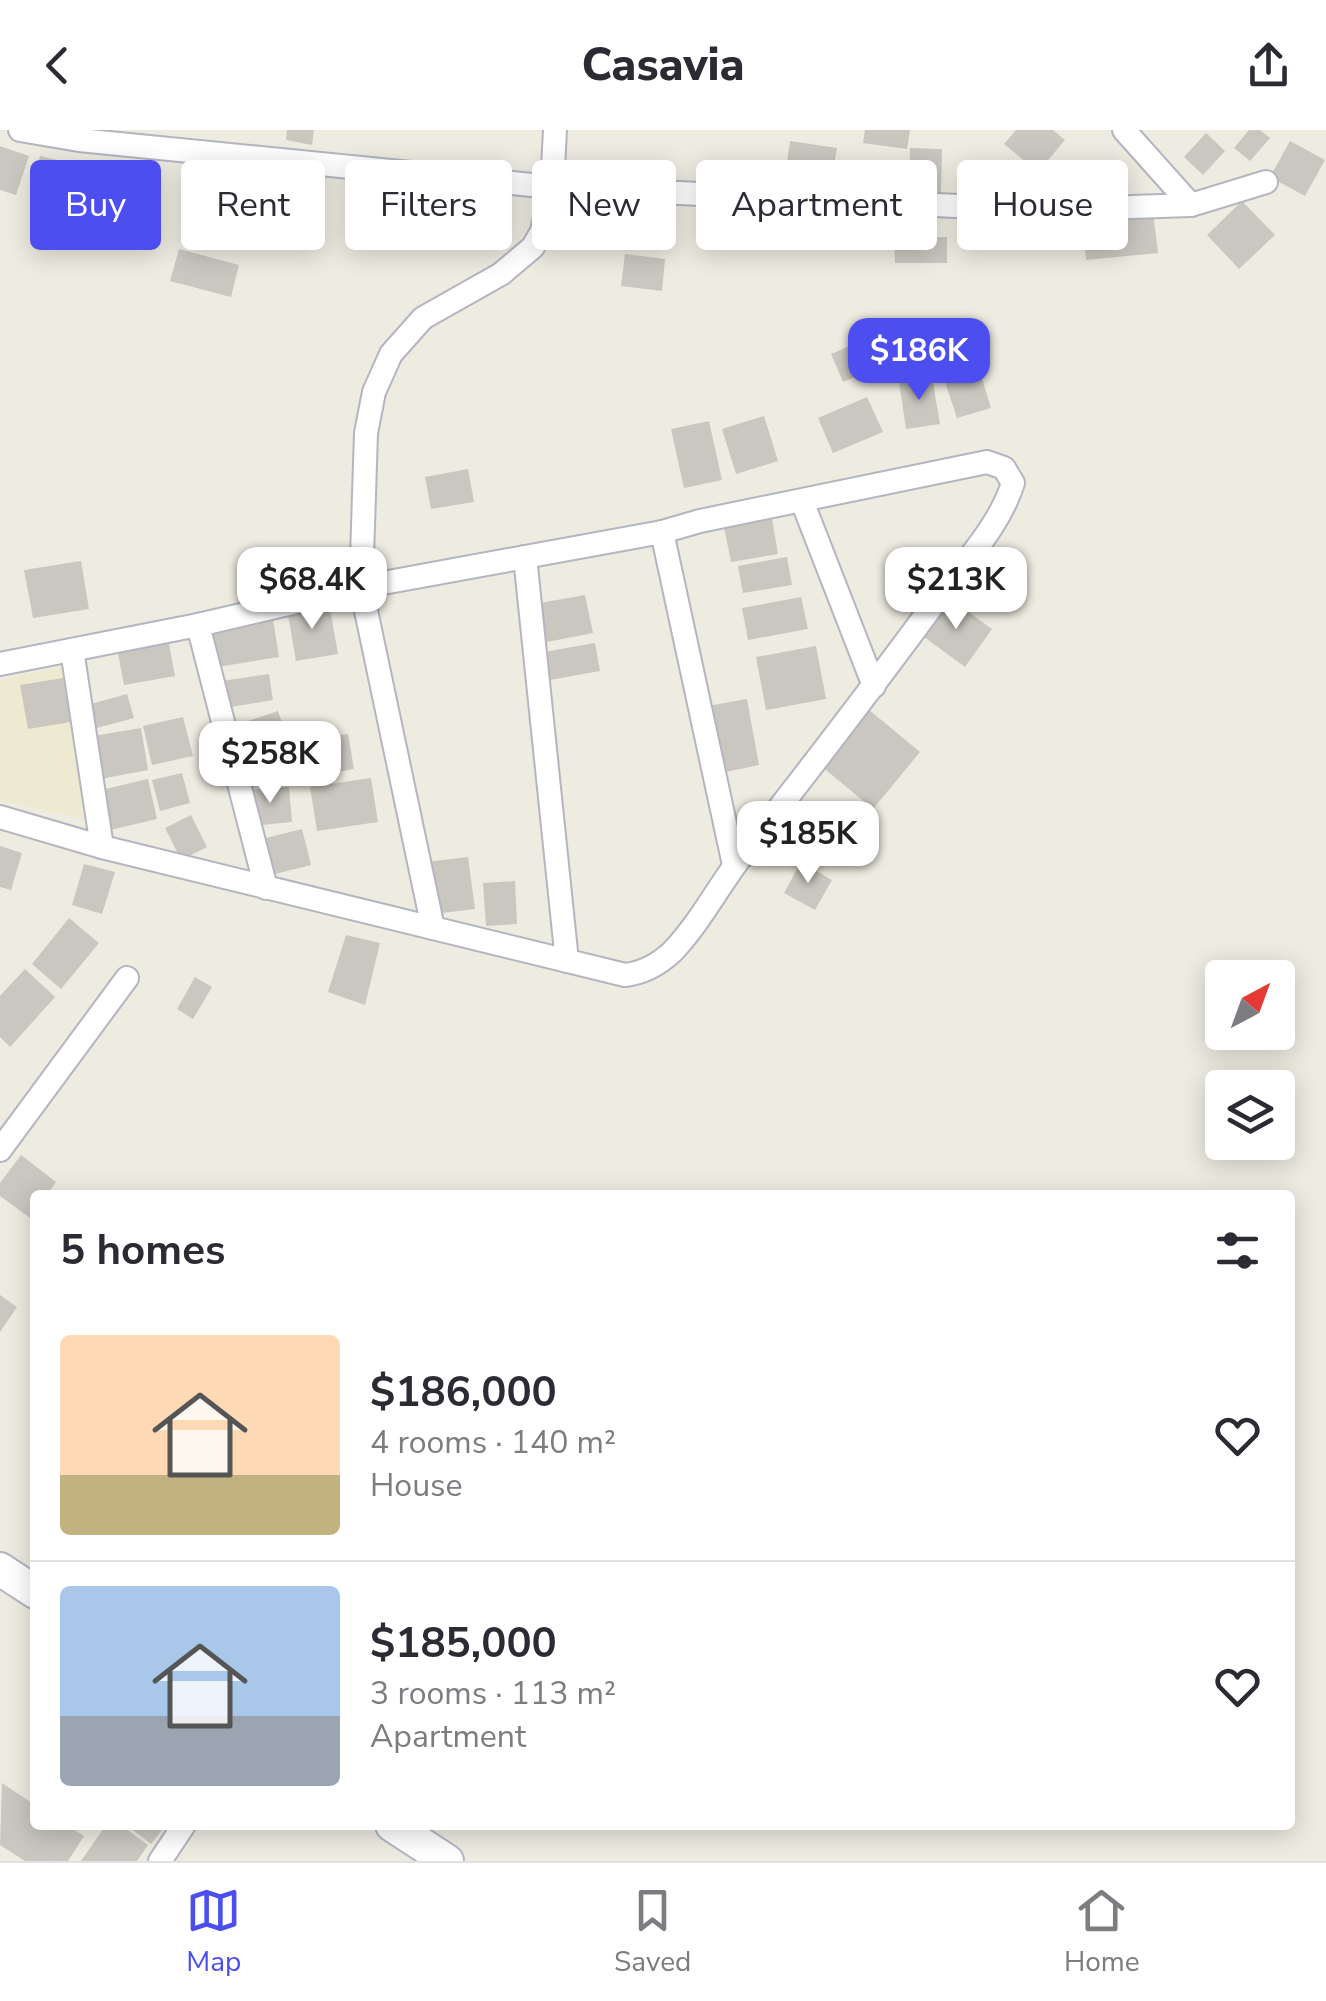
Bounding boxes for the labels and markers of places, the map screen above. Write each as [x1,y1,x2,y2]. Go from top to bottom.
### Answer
pin: $186K [849,318,989,403]
pin: $68.4K [231,547,393,632]
pin: $213K [886,547,1026,632]
pin: $258K [200,721,340,806]
pin: $185K [738,801,878,886]

